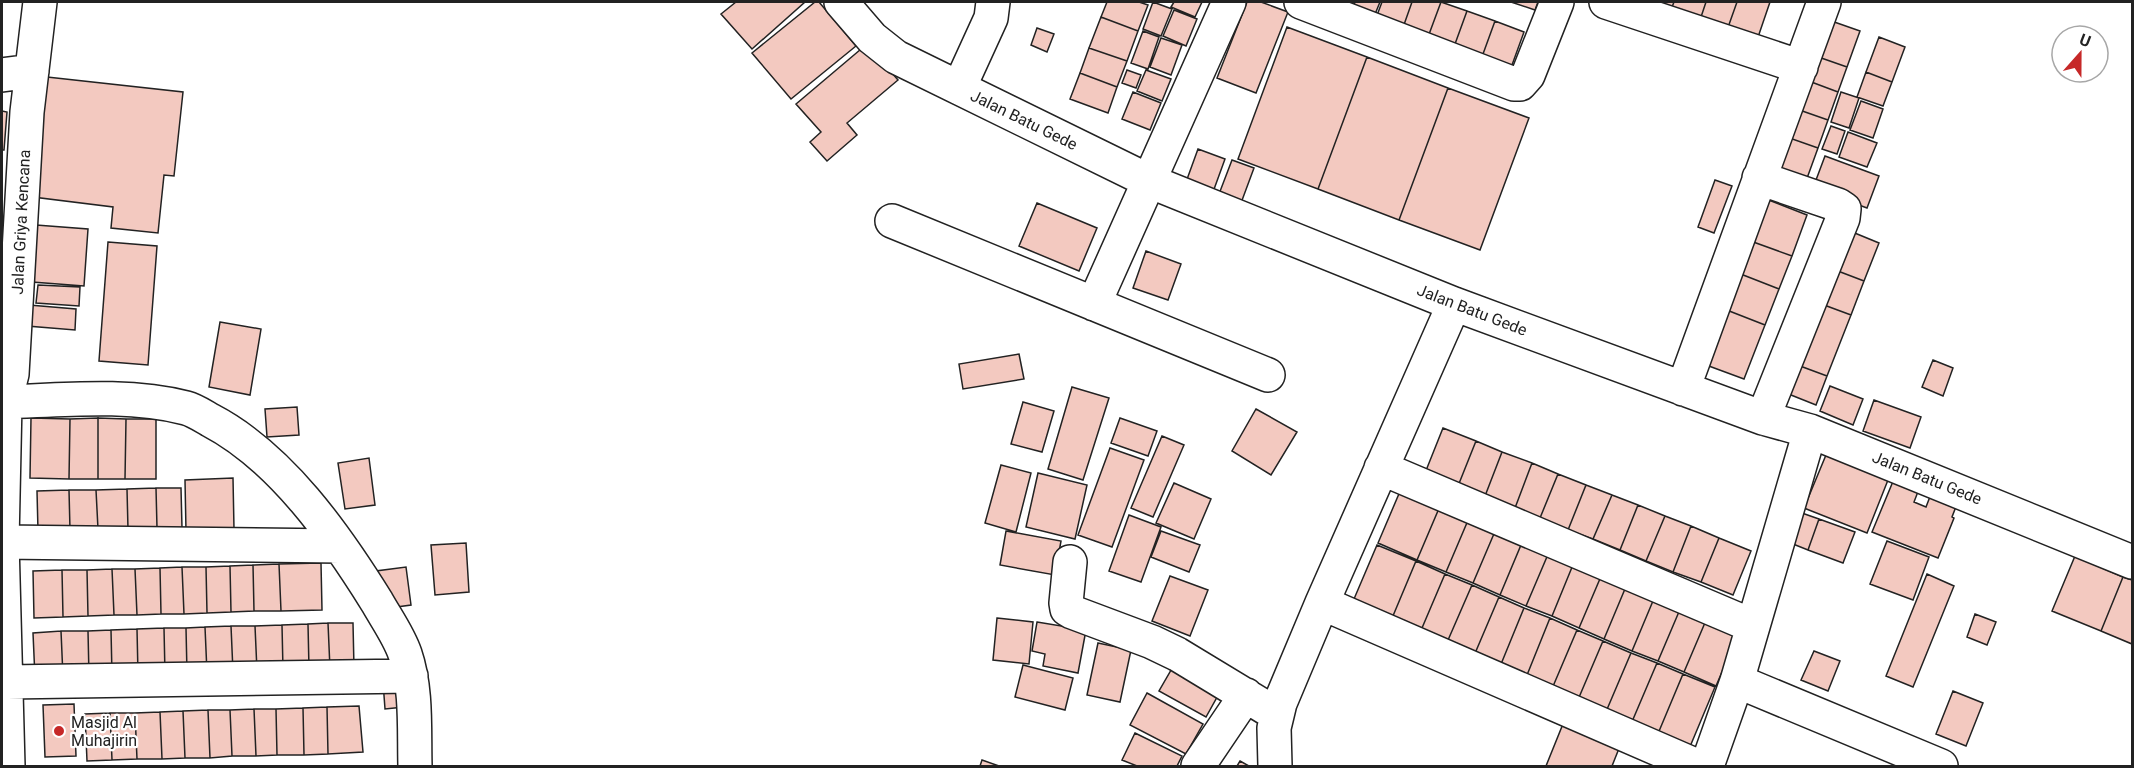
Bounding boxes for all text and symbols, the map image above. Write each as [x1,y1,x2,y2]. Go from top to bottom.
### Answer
north arrow [2050,24,2110,84]
text: U [2077,30,2094,51]
street label: Jalan Batu Gede [967,86,1081,154]
street label: Jalan Griya Kencana [8,149,34,295]
street label: Jalan Batu Gede [1414,280,1530,340]
street label: Jalan Batu Gede [1869,447,1985,509]
place label: Masjid Al Muhajirin [71,713,137,750]
marker: Masjid Al Muhajirin [52,724,66,738]

